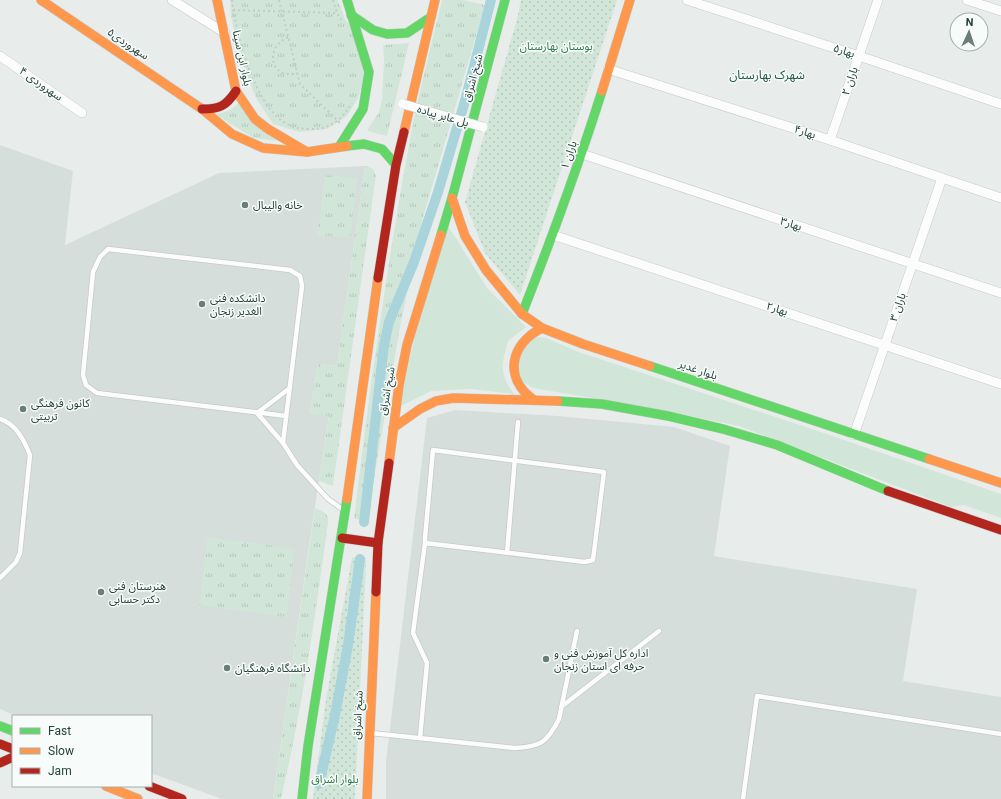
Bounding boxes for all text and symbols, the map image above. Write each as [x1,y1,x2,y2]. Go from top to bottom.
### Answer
north arrow [949,12,989,52]
text: N [965,16,974,29]
street label: سهروردی۵ [105,25,151,63]
street label: بلوار ابن سینا [230,29,254,87]
park label: بوستان بهارستان [519,40,593,53]
street label: بهار۵ [831,41,857,61]
street label: شیخ اشراق [460,52,487,104]
street label: سهروردی ۴ [17,64,65,104]
street label: باران ۲ [839,65,861,97]
district label: شهرک بهارستان [729,68,805,82]
street label: پل عابر پیاده [415,102,470,131]
street label: بهار۴ [792,122,818,142]
street label: باران ۱ [558,139,580,171]
place label: خانه والیبال [253,199,303,212]
marker: خانه والیبال [240,200,250,210]
street label: بهار۳ [778,214,804,234]
street label: باران ۳ [887,291,909,323]
place label: دانشکده فنی الغدیر زنجان [210,292,266,318]
marker: دانشکده فنی الغدیر زنجان [197,299,207,309]
street label: بهار۲ [764,299,790,319]
street label: بلوار غدیر [676,357,719,383]
street label: شیخ اشراق [376,365,399,416]
place label: کانون فرهنگی تربیتی [31,397,90,423]
marker: کانون فرهنگی تربیتی [18,404,28,414]
place label: هنرستان فنی دکتر حسابی [109,580,166,606]
marker: هنرستان فنی دکتر حسابی [96,587,106,597]
place label: اداره کل آموزش فنی و حرفه ای استان زنجان [554,647,648,673]
marker: اداره کل آموزش فنی و حرفه ای استان زنجان [541,654,551,664]
place label: دانشگاه فرهنگیان [235,662,311,675]
marker: دانشگاه فرهنگیان [222,663,232,673]
street label: شیخ اشراق [350,690,367,740]
legend [12,715,152,787]
text: Fast [48,724,71,738]
text: Slow [48,744,74,758]
text: Jam [48,764,72,778]
park label: بلوار اشراق [311,773,359,786]

